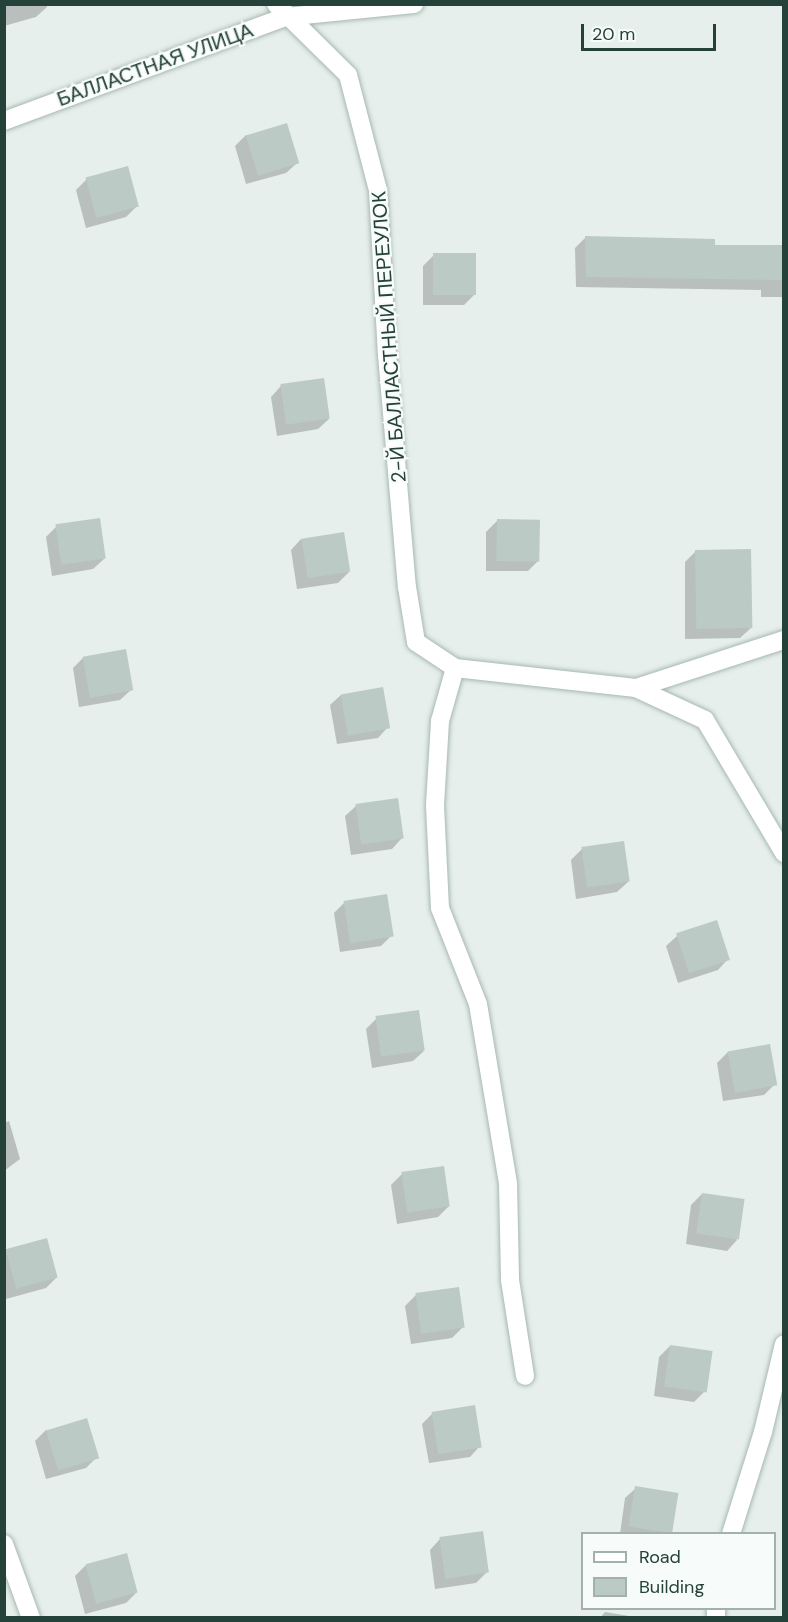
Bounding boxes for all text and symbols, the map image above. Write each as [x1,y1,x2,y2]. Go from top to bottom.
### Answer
scale bar [584,12,719,50]
street label: БАЛЛАСТНАЯ УЛИЦА [54,18,256,112]
text: 20 m [592,22,635,46]
street label: 2-Й БАЛЛАСТНЫЙ ПЕРЕУЛОК [367,190,411,484]
legend [581,1532,776,1610]
text: Road [639,1545,681,1569]
text: Building [639,1575,704,1599]

